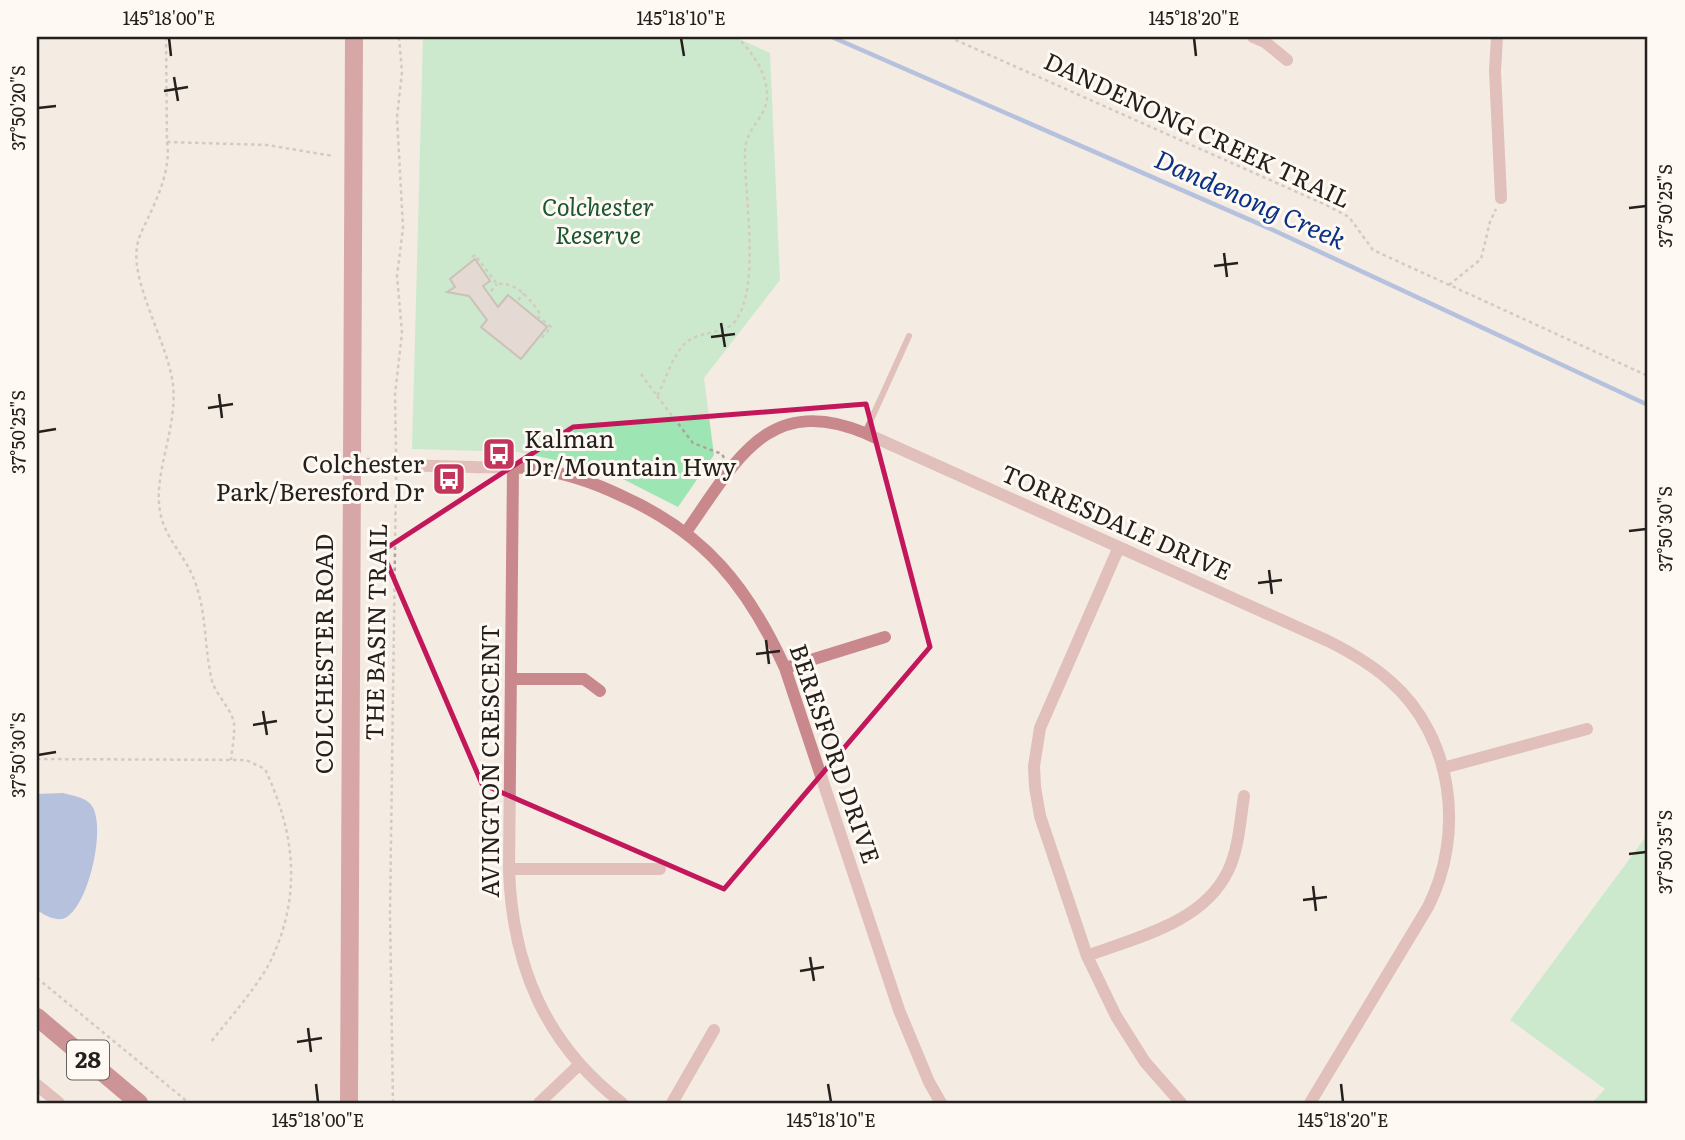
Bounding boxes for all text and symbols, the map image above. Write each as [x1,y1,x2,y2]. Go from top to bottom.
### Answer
text: 145°18'00"E [123,4,215,31]
text: 145°18'10"E [636,4,726,31]
text: 145°18'20"E [1148,4,1240,31]
street label: DANDENONG CREEK TRAIL [1039,42,1357,215]
text: 37°50'20"S [4,65,31,151]
water label: Dandenong Creek [1149,138,1354,258]
text: 37°50'25"S [1651,164,1678,248]
park label: Colchester Reserve [542,188,654,251]
text: 37°50'25"S [4,390,31,474]
place label: Kalman Dr/Mountain Hwy [524,420,737,483]
bus stop icon: Kalman Dr/Mountain Hwy [480,435,518,473]
place label: Colchester Park/Beresford Dr [216,445,425,508]
street label: TORRESDALE DRIVE [996,454,1238,587]
bus stop icon: Colchester Park/Beresford Dr [430,460,468,498]
text: 37°50'30"S [1651,486,1678,572]
street label: THE BASIN TRAIL [355,523,394,741]
street label: COLCHESTER ROAD [305,534,340,774]
street label: AVINGTON CRESCENT [471,624,506,898]
street label: BERESFORD DRIVE [782,639,890,868]
text: 37°50'30"S [4,712,31,798]
text: 37°50'35"S [1651,810,1678,894]
road number: 28 [67,1040,109,1079]
text: 145°18'00"E [272,1106,364,1133]
text: 145°18'10"E [786,1106,876,1133]
text: 145°18'20"E [1297,1106,1389,1133]

